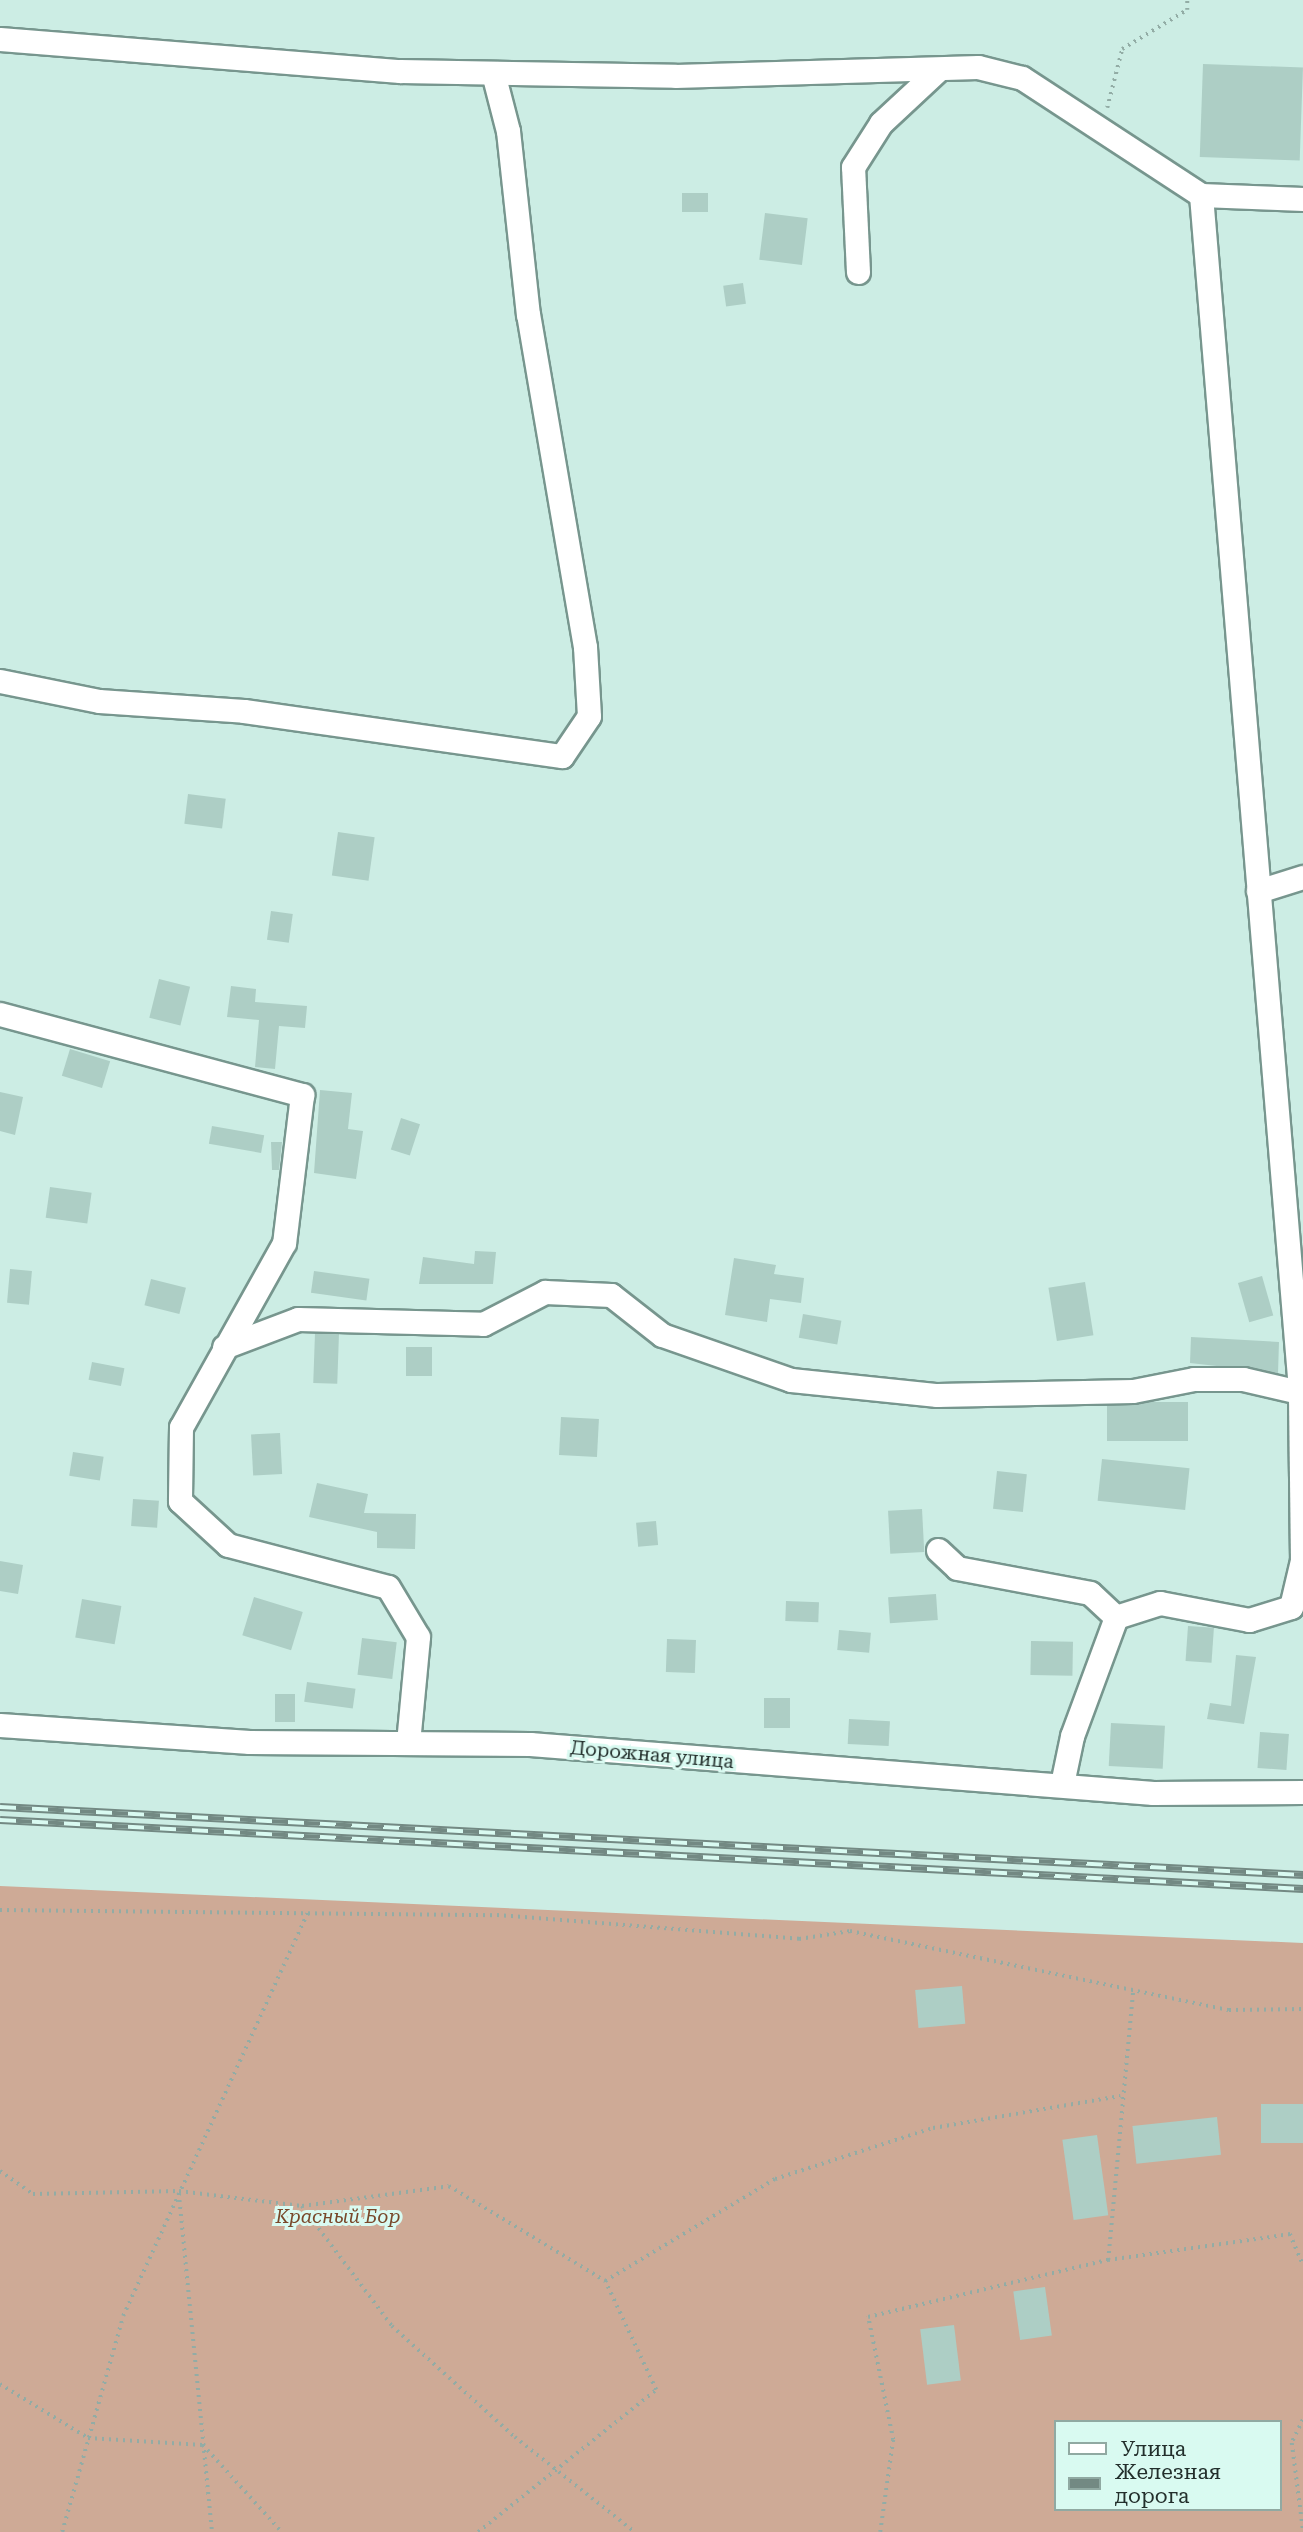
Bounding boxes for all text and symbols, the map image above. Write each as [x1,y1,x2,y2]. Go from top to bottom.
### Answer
street label: Дорожная улица [569,1736,735,1774]
park label: Красный Бор [276,2206,400,2228]
legend [1054,2420,1282,2511]
text: Улица [1121,2437,1186,2461]
text: Железная дорога [1115,2460,1221,2508]

